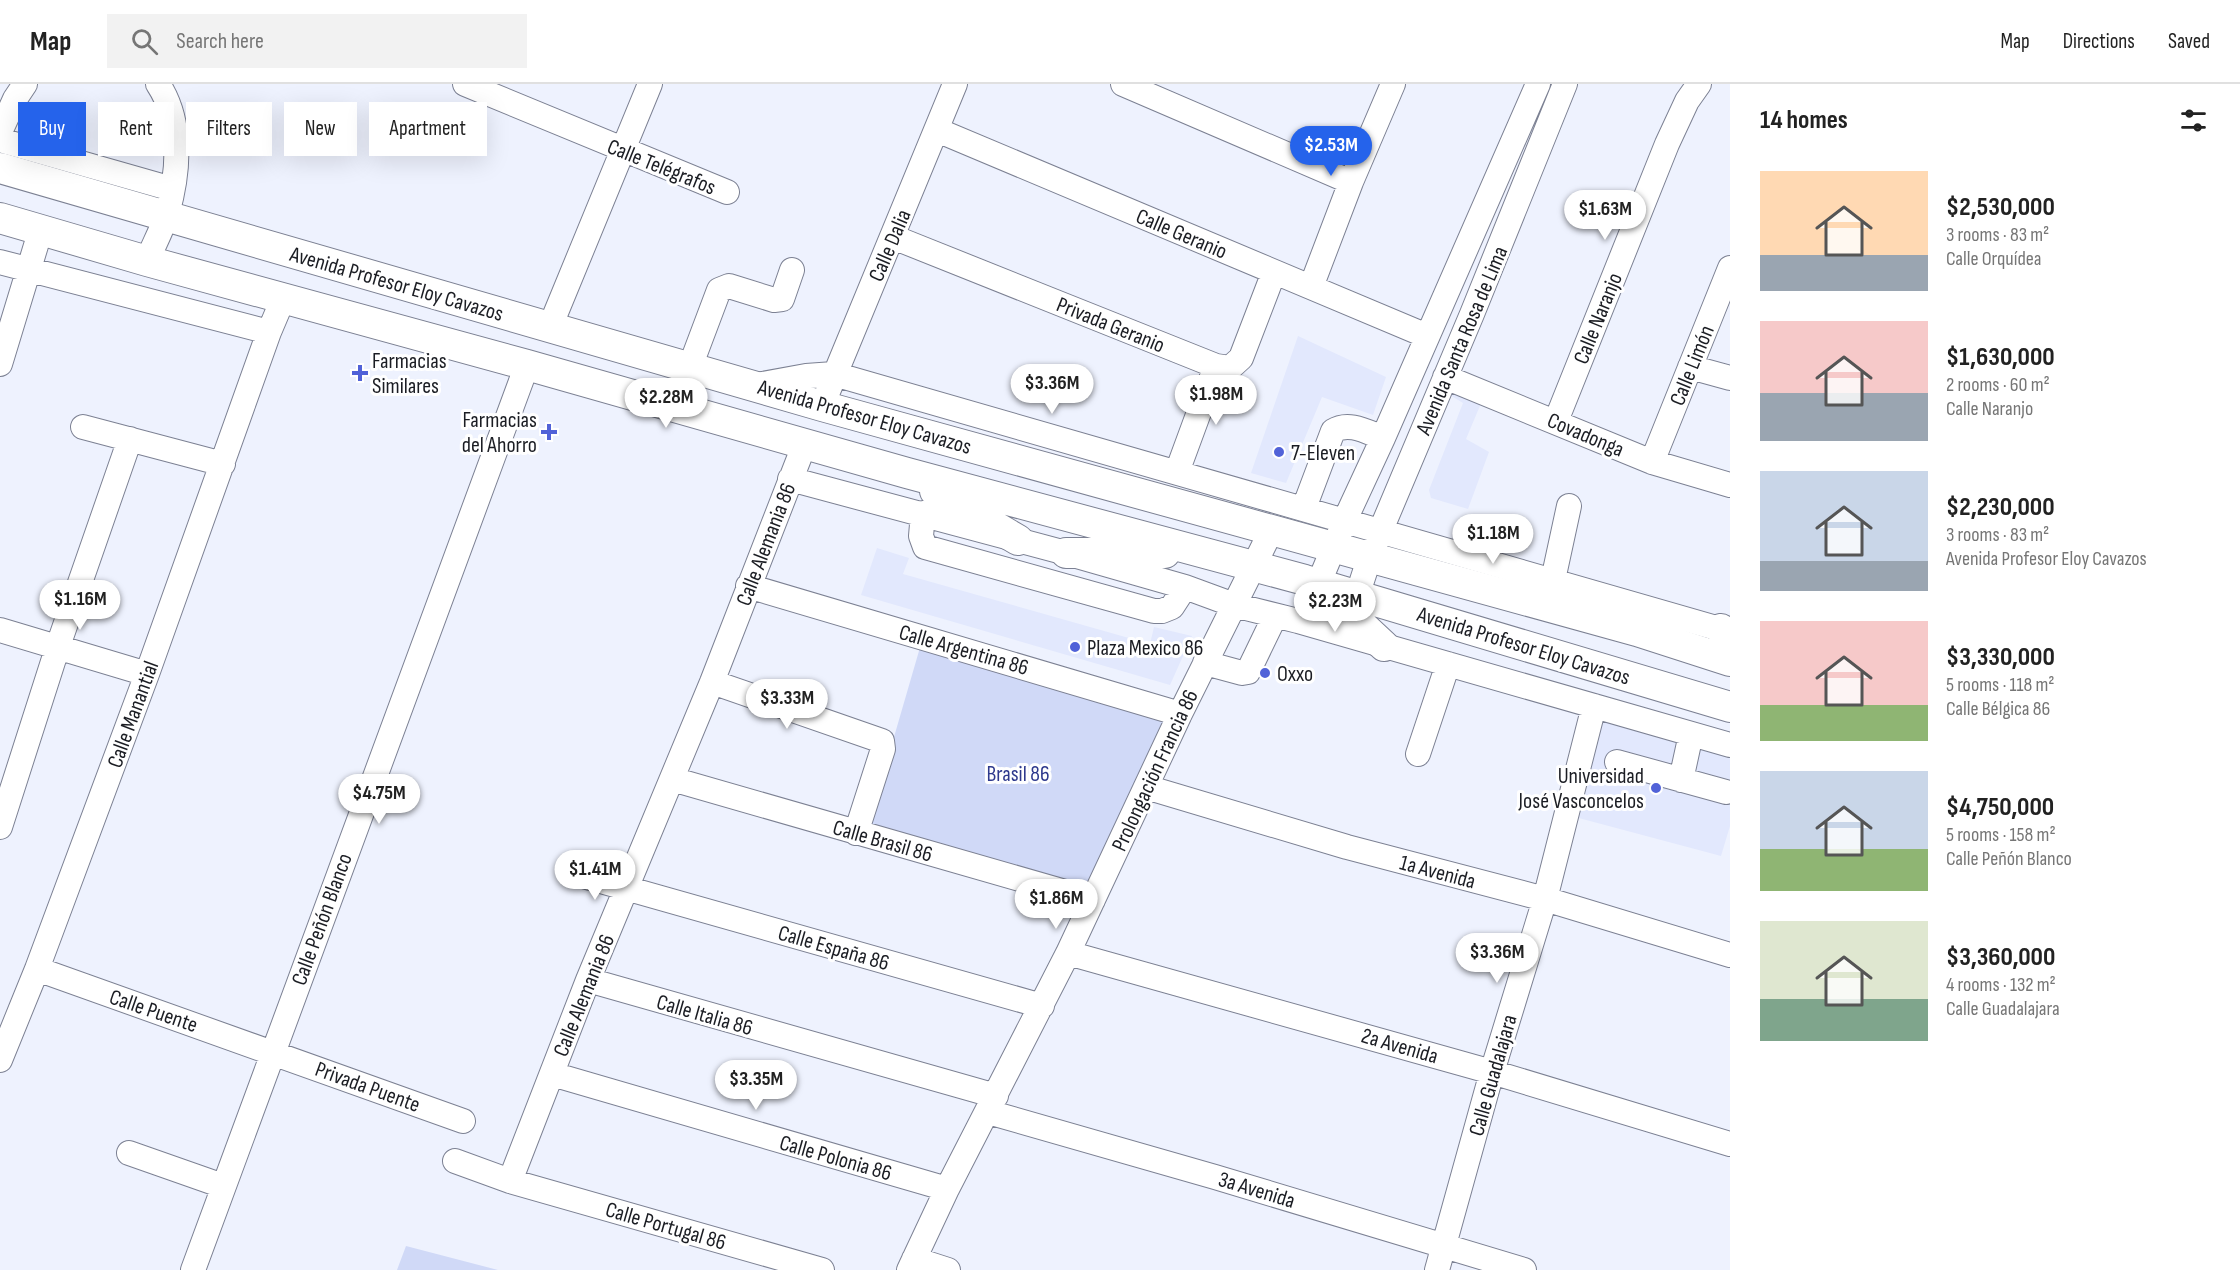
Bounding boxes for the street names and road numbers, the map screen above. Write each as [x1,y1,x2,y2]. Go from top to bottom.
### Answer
street label: Calle Telégrafos [603,133,720,201]
street label: Calle Geranio [1132,203,1231,266]
street label: Calle Dalia [863,206,918,286]
street label: Avenida Profesor Eloy Cavazos [286,241,507,328]
street label: Avenida Santa Rosa de Lima [1410,242,1514,440]
street label: Calle Naranjo [1568,269,1629,368]
street label: Privada Geranio [1052,291,1169,359]
street label: Calle Limón [1664,321,1721,410]
street label: Avenida Profesor Eloy Cavazos [754,374,975,461]
street label: Covadonga [1543,407,1628,464]
street label: Calle Alemania 86 [731,479,802,610]
street label: Avenida Profesor Eloy Cavazos [1413,601,1633,692]
street label: Calle Argentina 86 [896,619,1031,682]
street label: Calle Manantial [102,657,165,772]
street label: Prolongación Francia 86 [1106,686,1205,856]
street label: Calle Brasil 86 [830,814,936,869]
street label: 1a Avenida [1397,849,1478,895]
street label: Calle Peñón Blanco [286,850,359,989]
street label: Calle España 86 [775,920,892,977]
street label: Calle Alemania 86 [548,931,621,1061]
street label: Calle Puente [106,984,201,1039]
street label: Calle Italia 86 [653,989,756,1042]
street label: Calle Guadalajara [1463,1012,1524,1139]
street label: 2a Avenida [1358,1023,1441,1070]
street label: Privada Puente [311,1056,424,1119]
street label: Calle Polonia 86 [776,1130,895,1187]
street label: 3a Avenida [1215,1166,1298,1215]
street label: Calle Portugal 86 [602,1196,729,1257]

